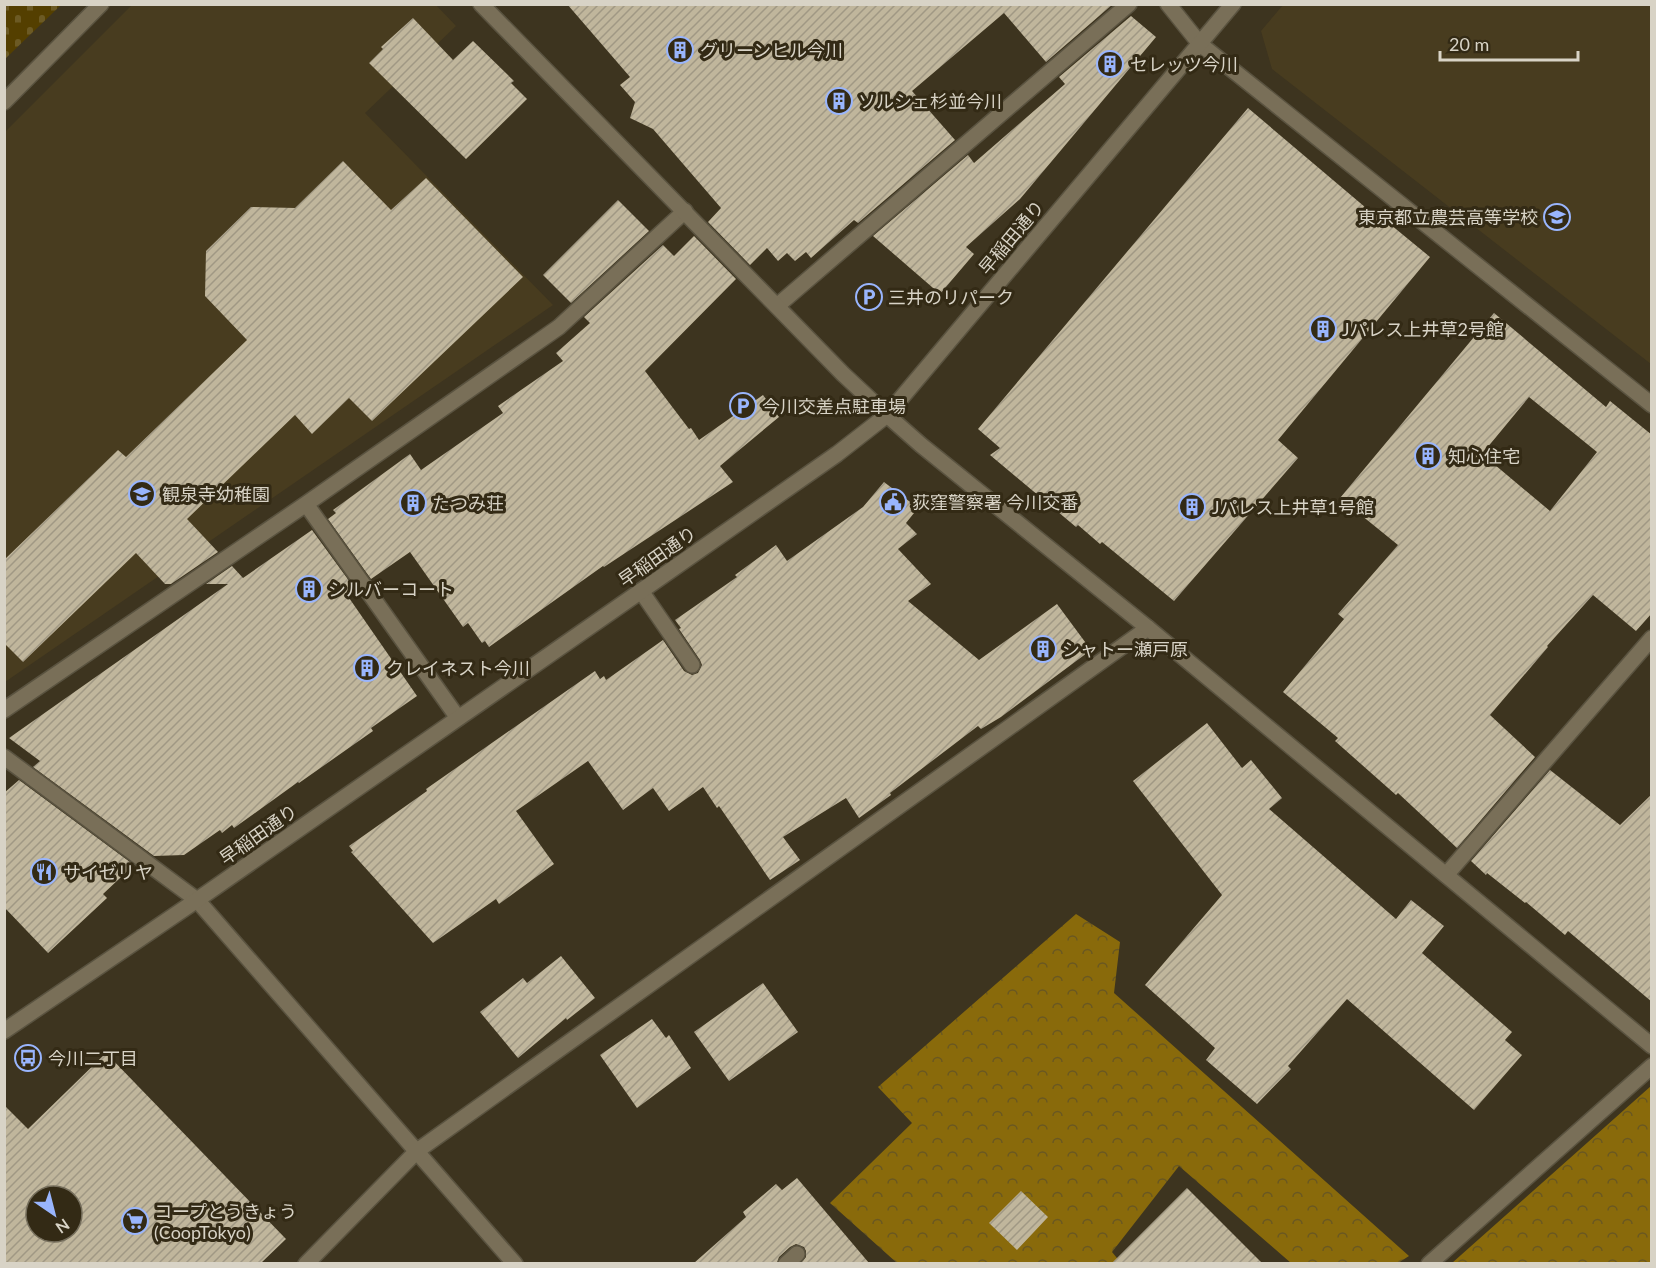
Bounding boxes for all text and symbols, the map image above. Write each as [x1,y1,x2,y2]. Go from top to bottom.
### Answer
scale bar [1440,24,1578,62]
text: 20 m [1449,33,1489,55]
building icon: グリーンヒル今川 [665,35,695,65]
place label: グリーンヒル今川 [700,39,843,61]
building icon: セレッツ今川 [1095,49,1125,79]
place label: セレッツ今川 [1130,53,1238,75]
building icon: ソルシェ杉並今川 [824,86,854,116]
place label: ソルシェ杉並今川 [858,90,1002,112]
street label: 早稲田通り [974,195,1048,279]
school or university icon: 東京都立農芸高等学校 [1542,202,1572,232]
place label: 東京都立農芸高等学校 [1358,206,1538,228]
parking icon: 三井のリパーク [854,282,884,312]
place label: 三井のリパーク [888,286,1014,308]
building icon: Jパレス上井草2号館 [1308,314,1338,344]
place label: Jパレス上井草2号館 [1342,318,1504,340]
parking icon: 今川交差点駐車場 [728,391,758,421]
place label: 今川交差点駐車場 [762,395,906,417]
building icon: 知心住宅 [1413,441,1443,471]
place label: 知心住宅 [1448,445,1520,467]
school or university icon: 観泉寺幼稚園 [127,479,157,509]
place label: 観泉寺幼稚園 [162,483,270,505]
public building icon: 荻窪警察署 今川交番 [878,487,908,517]
building icon: たつみ荘 [398,488,428,518]
place label: 荻窪警察署 今川交番 [912,491,1079,513]
place label: たつみ荘 [432,492,504,514]
building icon: Jパレス上井草1号館 [1177,492,1207,522]
place label: Jパレス上井草1号館 [1212,496,1374,518]
street label: 早稲田通り [614,521,700,591]
building icon: シルバーコート [294,574,324,604]
place label: シルバーコート [328,578,454,600]
building icon: シャトー瀬戸原 [1028,634,1058,664]
place label: シャトー瀬戸原 [1062,638,1188,660]
building icon: クレイネスト今川 [352,653,382,683]
place label: クレイネスト今川 [386,657,530,679]
street label: 早稲田通り [215,799,301,869]
restaurant icon: サイゼリヤ [29,857,59,887]
place label: サイゼリヤ [63,861,153,883]
bus stop icon: 今川二丁目 [13,1043,43,1073]
place label: 今川二丁目 [48,1047,138,1069]
north arrow [24,1184,84,1244]
place label: コープとうきょう (CoopTokyo) [154,1200,297,1243]
supermarket icon: コープとうきょう (CoopTokyo) [120,1206,150,1236]
text: N [52,1215,73,1238]

